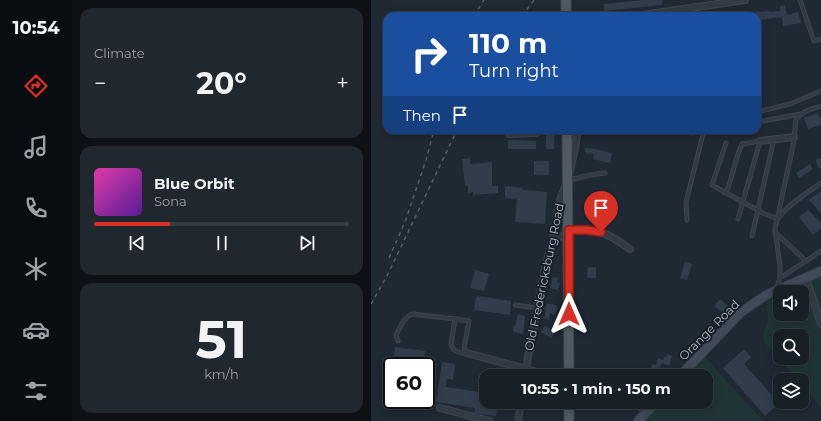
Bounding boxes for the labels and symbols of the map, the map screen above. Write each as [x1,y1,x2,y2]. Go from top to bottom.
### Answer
pin [584,191,618,232]
street label: Old Fredericksburg Road [521,202,567,352]
position arrow [548,293,590,335]
street label: Orange Road [676,297,742,363]
speed limit sign: 60 [383,357,435,409]

